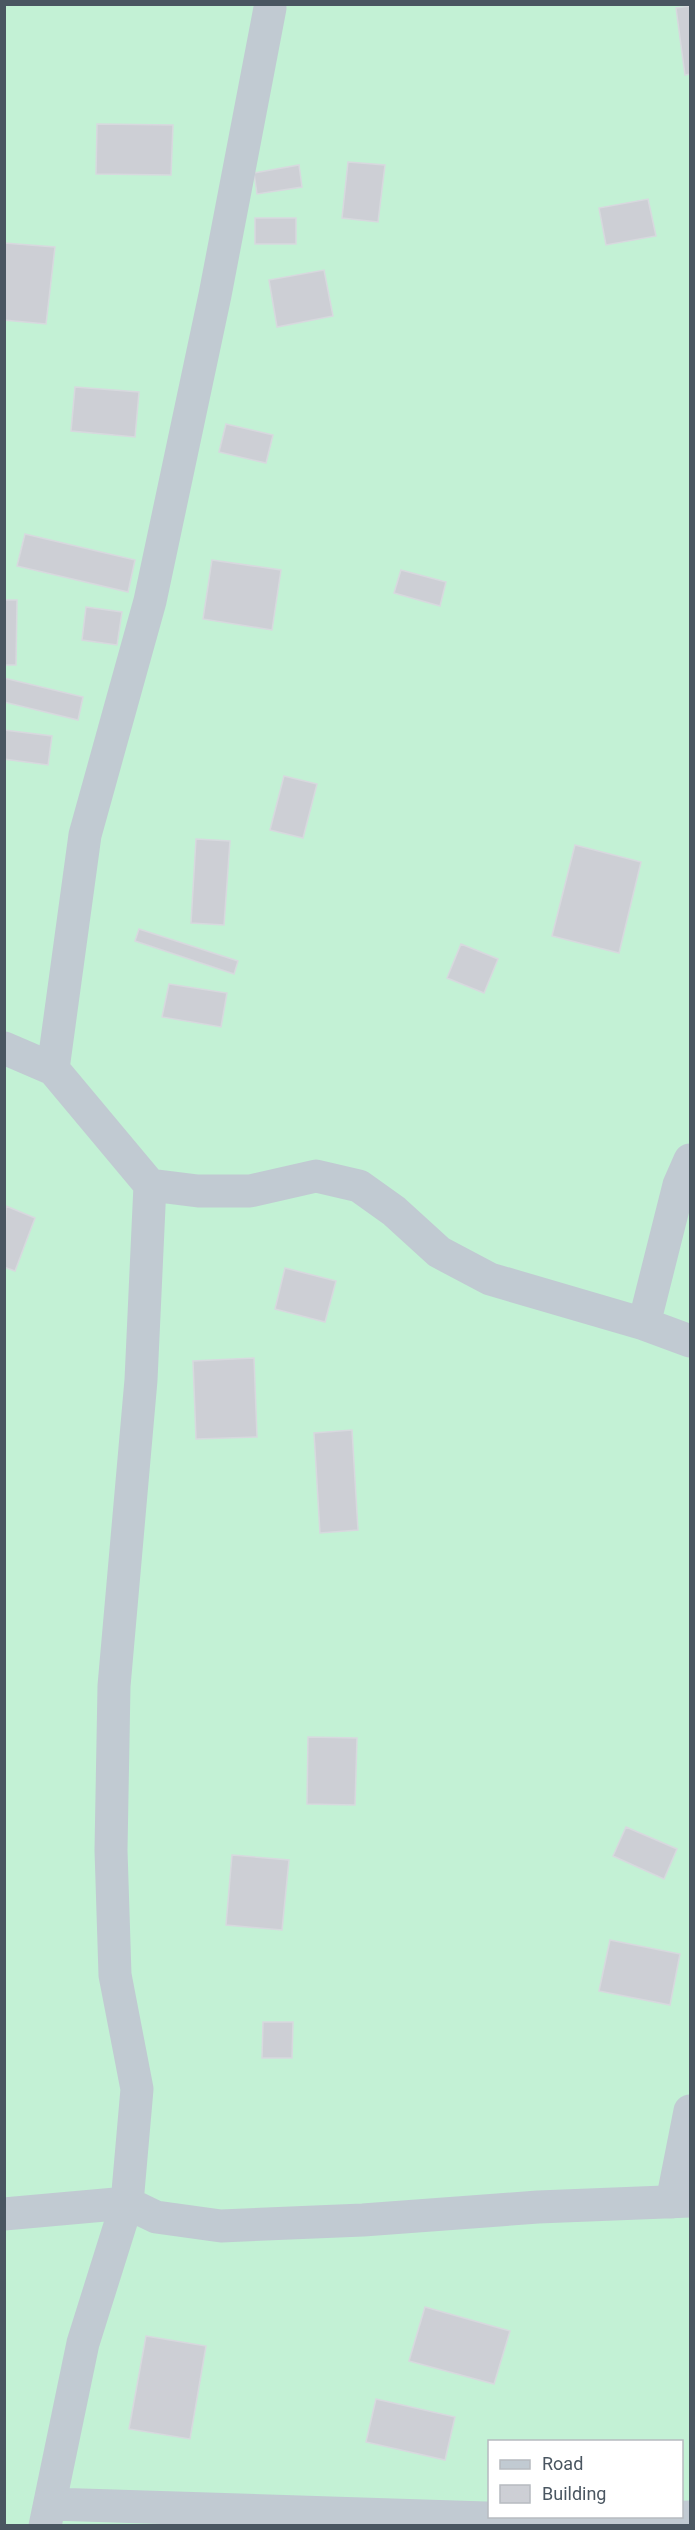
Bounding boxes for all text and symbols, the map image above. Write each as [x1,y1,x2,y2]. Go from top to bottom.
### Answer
legend [488,2440,683,2518]
text: Road [542,2453,583,2474]
text: Building [542,2483,606,2504]

